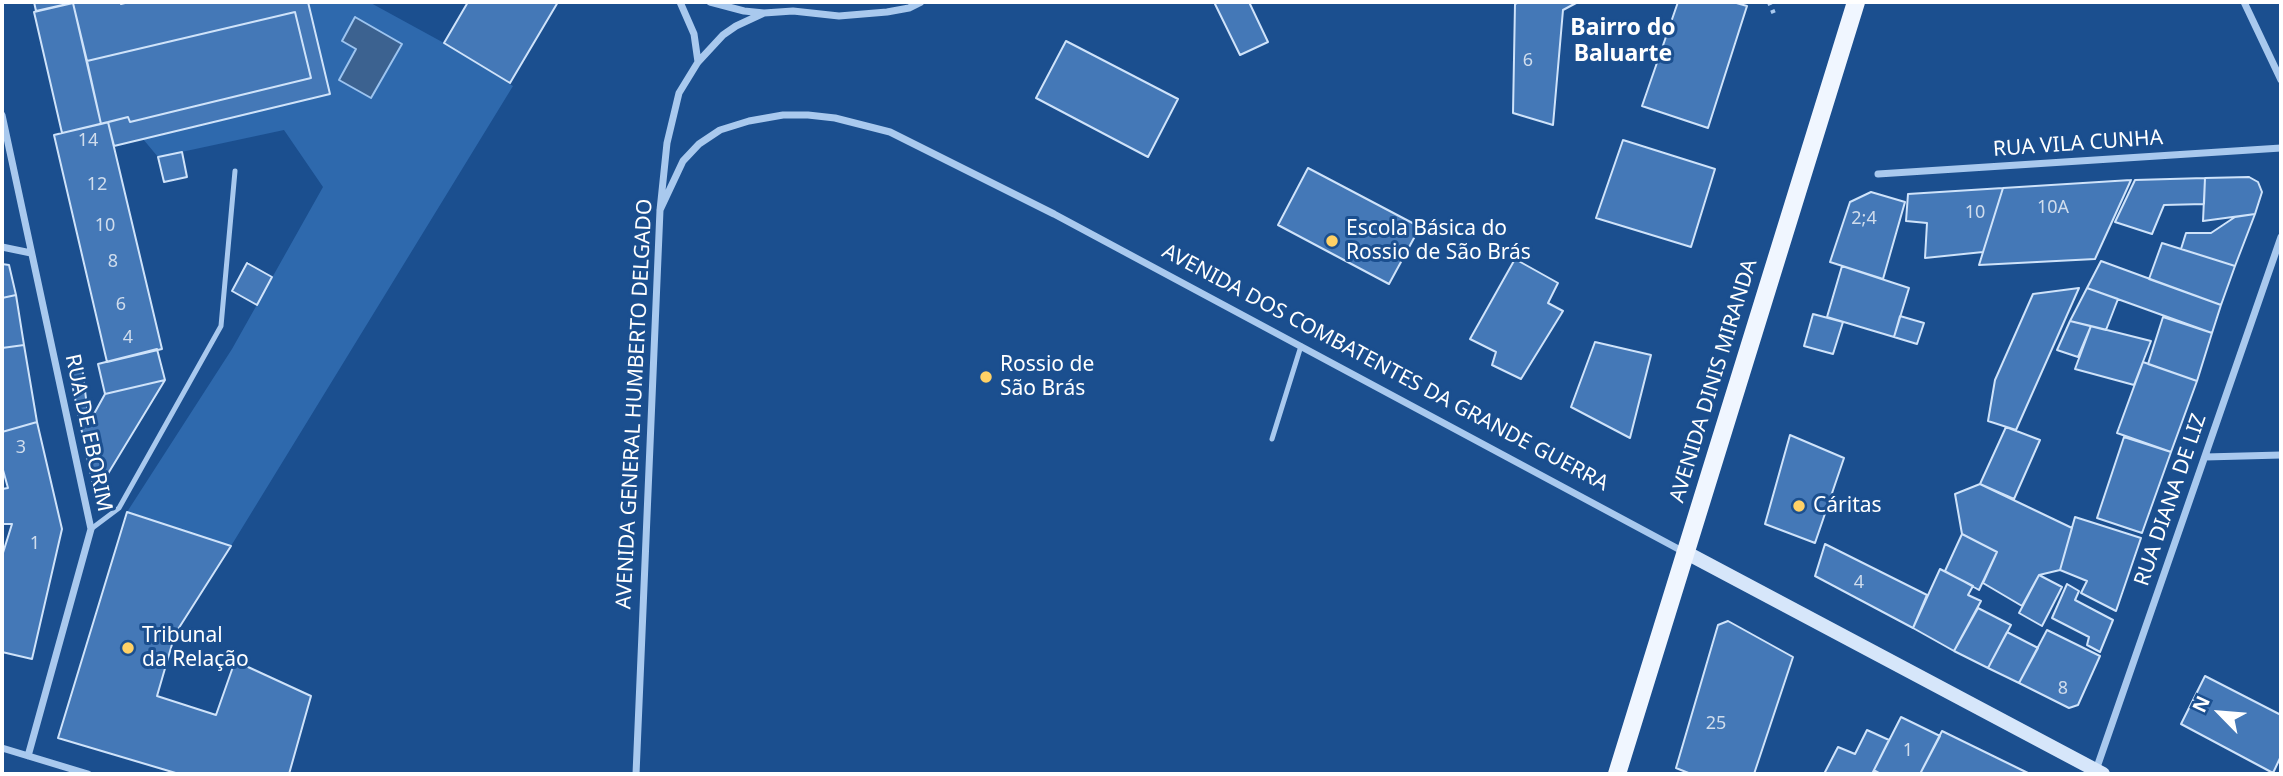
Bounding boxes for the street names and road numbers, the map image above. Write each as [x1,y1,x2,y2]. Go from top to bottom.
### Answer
street label: RUA VILA CUNHA [1992,125,2164,163]
street label: AVENIDA GENERAL HUMBERTO DELGADO [612,198,658,610]
street label: AVENIDA DOS COMBATENTES DA GRANDE GUERRA [1158,239,1612,497]
street label: AVENIDA DINIS MIRANDA [1665,256,1763,506]
street label: RUA DE EBORIM [59,352,117,514]
street label: RUA DIANA DE LIZ [2130,411,2212,589]

